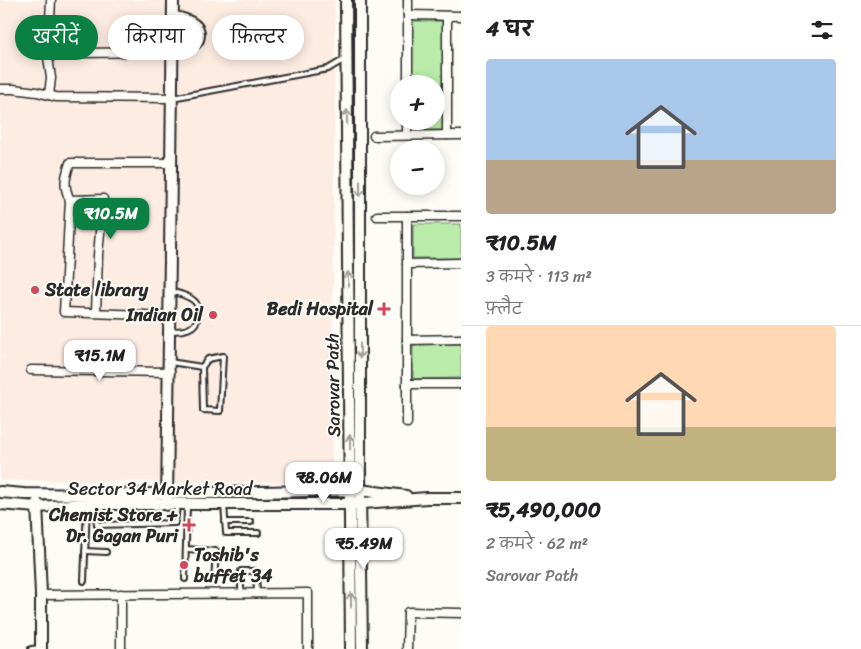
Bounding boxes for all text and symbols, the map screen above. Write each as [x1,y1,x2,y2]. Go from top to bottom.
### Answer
text: 4 घर [486,10,533,48]
chip: खरीदें [15,15,98,60]
chip: किराया [108,15,202,60]
chip: फ़िल्टर [212,15,304,60]
icon: filters [808,16,836,44]
map controls [390,75,445,195]
button: + [390,75,445,130]
icon: home [616,92,706,182]
one-way arrow [342,109,352,125]
button: − [390,140,445,195]
one-way arrow [355,180,365,196]
pin: ₹10.5M [70,198,152,240]
text: ₹10.5M [84,199,138,228]
text: ₹10.5M [486,224,556,262]
text: 3 कमरे · 113 m² [486,262,592,291]
one-way arrow [343,271,353,288]
place label: State library [44,274,149,306]
marker: State library [29,284,41,296]
place label: Bedi Hospital [267,293,374,325]
text: फ़्लैट [486,294,522,323]
place label: Indian Oil [125,299,204,331]
marker: Bedi Hospital [377,302,391,316]
marker: Indian Oil [207,309,219,321]
street label: Sarovar Path [316,333,350,437]
pin: ₹15.1M [59,340,141,382]
text: ₹15.1M [75,341,125,370]
one-way arrow [355,342,365,359]
icon: home [616,359,706,449]
one-way arrow [345,434,355,450]
pin: ₹8.06M [283,462,365,504]
text: ₹8.06M [296,463,352,492]
street label: Sector 34 Market Road [68,473,254,505]
text: ₹5,490,000 [486,491,601,529]
place label: Chemist Store + Dr. Gagan Puri [48,499,179,552]
marker: Chemist Store + Dr. Gagan Puri [182,518,196,532]
pin: ₹5.49M [323,528,405,570]
text: ₹5.49M [336,529,392,558]
text: 2 कमरे · 62 m² [486,529,588,558]
place label: Toshib's buffet 34 [193,539,273,592]
marker: Toshib's buffet 34 [178,559,190,571]
text: Sarovar Path [486,561,578,590]
one-way arrow [346,593,356,609]

